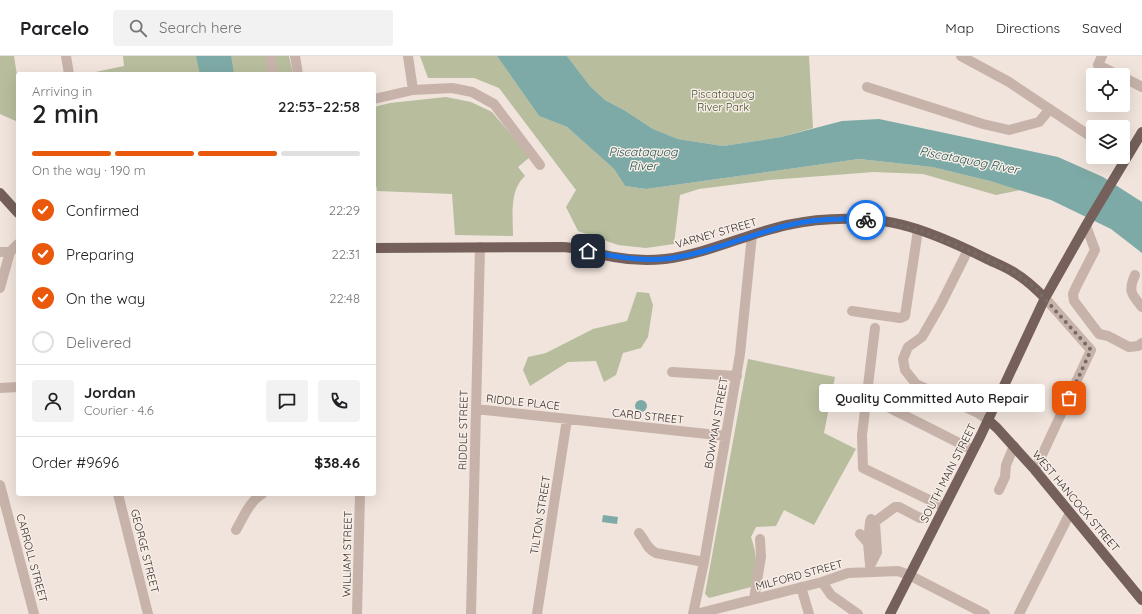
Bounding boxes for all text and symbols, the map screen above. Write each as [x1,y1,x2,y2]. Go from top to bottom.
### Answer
search box [113,10,393,46]
text: Parcelo [20,16,89,40]
icon: search [127,17,149,39]
text: Search here [159,18,242,37]
text: Map [945,19,974,37]
text: Directions [996,19,1060,37]
text: Saved [1082,19,1122,37]
map controls [1086,68,1130,164]
button: locate [1086,68,1130,112]
text: Arriving in [32,83,92,99]
park label: Piscataquog River Park [691,87,755,114]
text: 2 min [32,97,99,130]
text: 22:53–22:58 [278,97,360,116]
button: layers [1086,120,1130,164]
water label: Piscataquog River [918,143,1021,177]
water label: Piscataquog River [608,144,679,173]
text: On the way · 190 m [32,162,146,178]
icon: check [32,199,54,221]
courier [846,200,886,240]
text: Confirmed [66,201,139,220]
text: 22:29 [329,202,360,218]
icon: bike [855,209,877,231]
street label: VARNEY STREET [674,215,759,251]
pin [571,234,605,268]
icon: home [577,240,599,262]
icon: check [32,243,54,265]
text: Preparing [66,245,134,264]
text: 22:31 [332,246,360,262]
icon: check [32,287,54,309]
text: On the way [66,289,145,308]
text: 22:48 [329,290,360,306]
text: Delivered [66,333,131,352]
street label: BOWMAN STREET [701,376,731,470]
button: person [32,380,74,422]
button: chat [266,380,308,422]
button: phone [318,380,360,422]
pin [1052,381,1086,415]
text: Jordan [84,383,136,402]
callout: Quality Committed Auto Repair [819,384,1045,412]
icon: bag [1058,387,1080,409]
street label: RIDDLE STREET [455,389,471,470]
text: Quality Committed Auto Repair [835,390,1029,406]
street label: RIDDLE PLACE [485,391,561,413]
text: Courier · 4.6 [84,402,154,418]
street label: CARD STREET [612,405,685,427]
street label: SOUTH MAIN STREET [917,421,979,525]
street label: WEST HANCOCK STREET [1029,447,1123,555]
text: Order #9696 [32,453,119,472]
text: $38.46 [314,453,360,472]
street label: TILTON STREET [527,474,553,556]
street label: GEORGE STREET [128,508,162,595]
street label: WILLIAM STREET [339,510,355,597]
street label: CARROLL STREET [13,512,51,604]
street label: MILFORD STREET [754,557,845,593]

